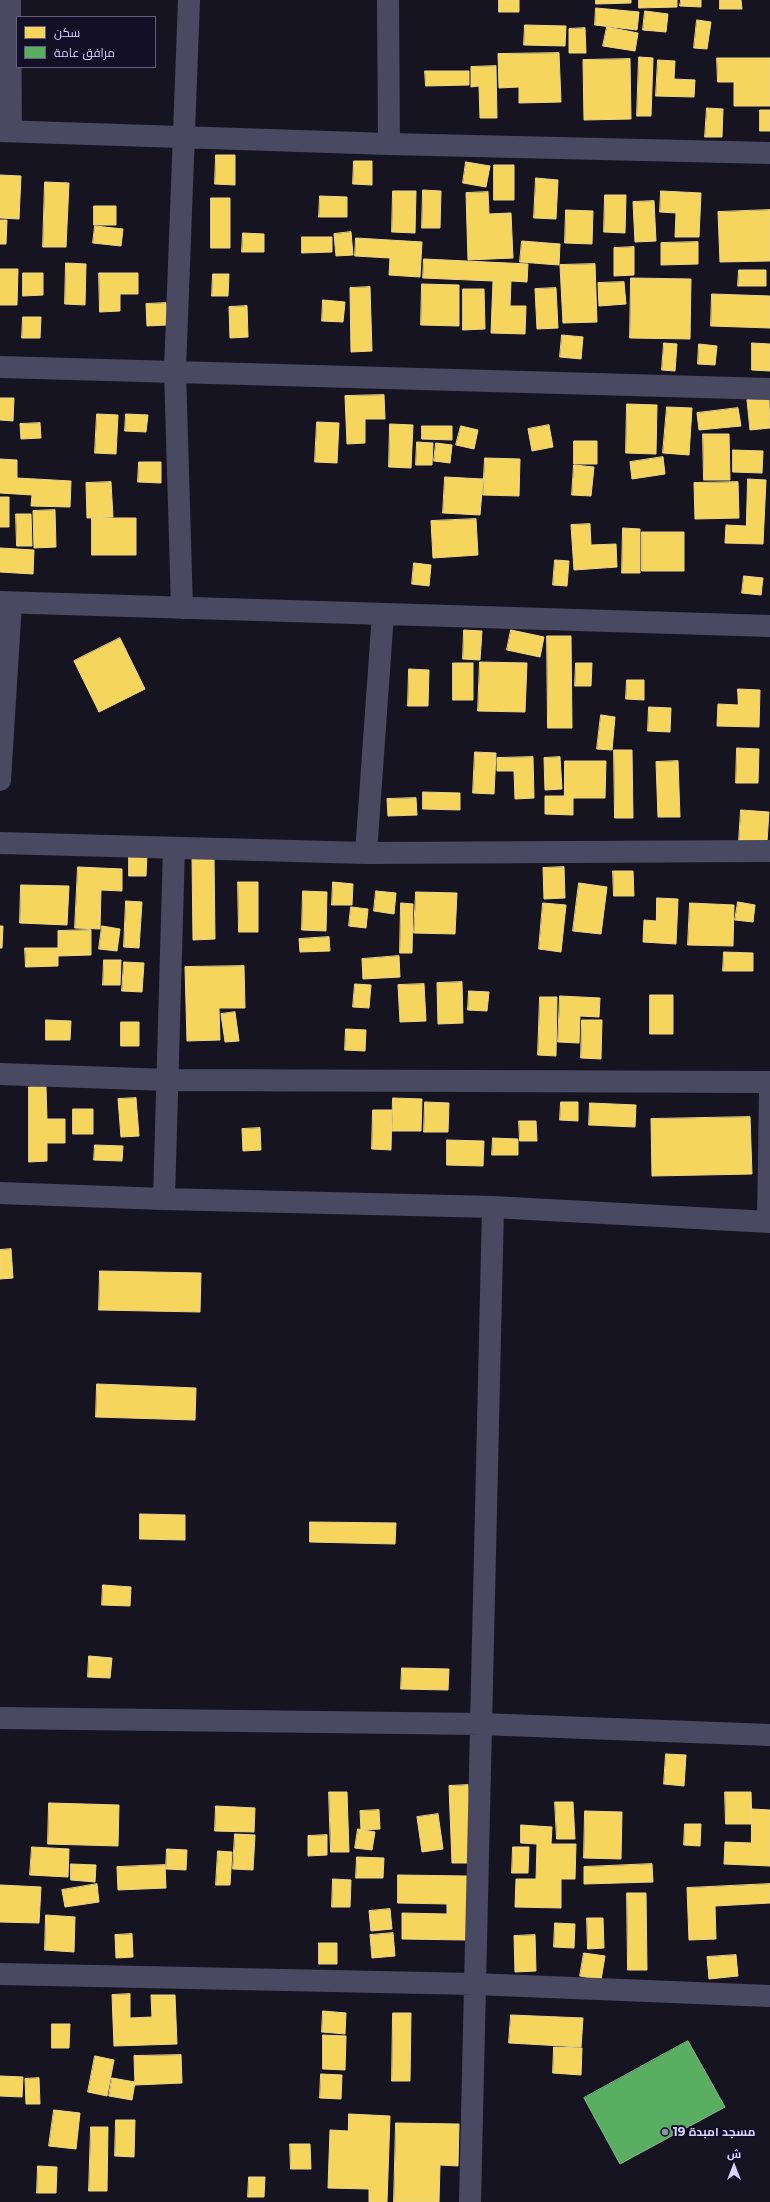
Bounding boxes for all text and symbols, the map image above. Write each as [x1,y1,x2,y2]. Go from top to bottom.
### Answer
legend [16,16,156,68]
text: سكن [54,25,80,40]
text: مرافق عامة [54,45,115,60]
place label: مسجد امبدة 19 [673,2125,755,2139]
marker: مسجد امبدة 19 [660,2127,670,2137]
north arrow [714,2146,754,2186]
text: ش [727,2147,741,2161]

